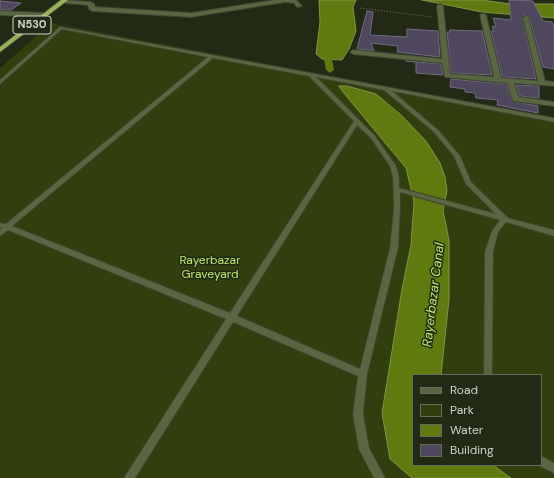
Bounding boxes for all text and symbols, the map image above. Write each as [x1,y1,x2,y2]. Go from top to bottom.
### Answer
road number: N530 [13,16,51,34]
water label: Rayerbazar Canal [420,242,448,348]
park label: Rayerbazar Graveyard [179,254,241,282]
legend [412,374,542,466]
text: Road [450,382,478,398]
text: Park [450,402,474,418]
text: Water [450,422,483,438]
text: Building [450,442,494,458]

